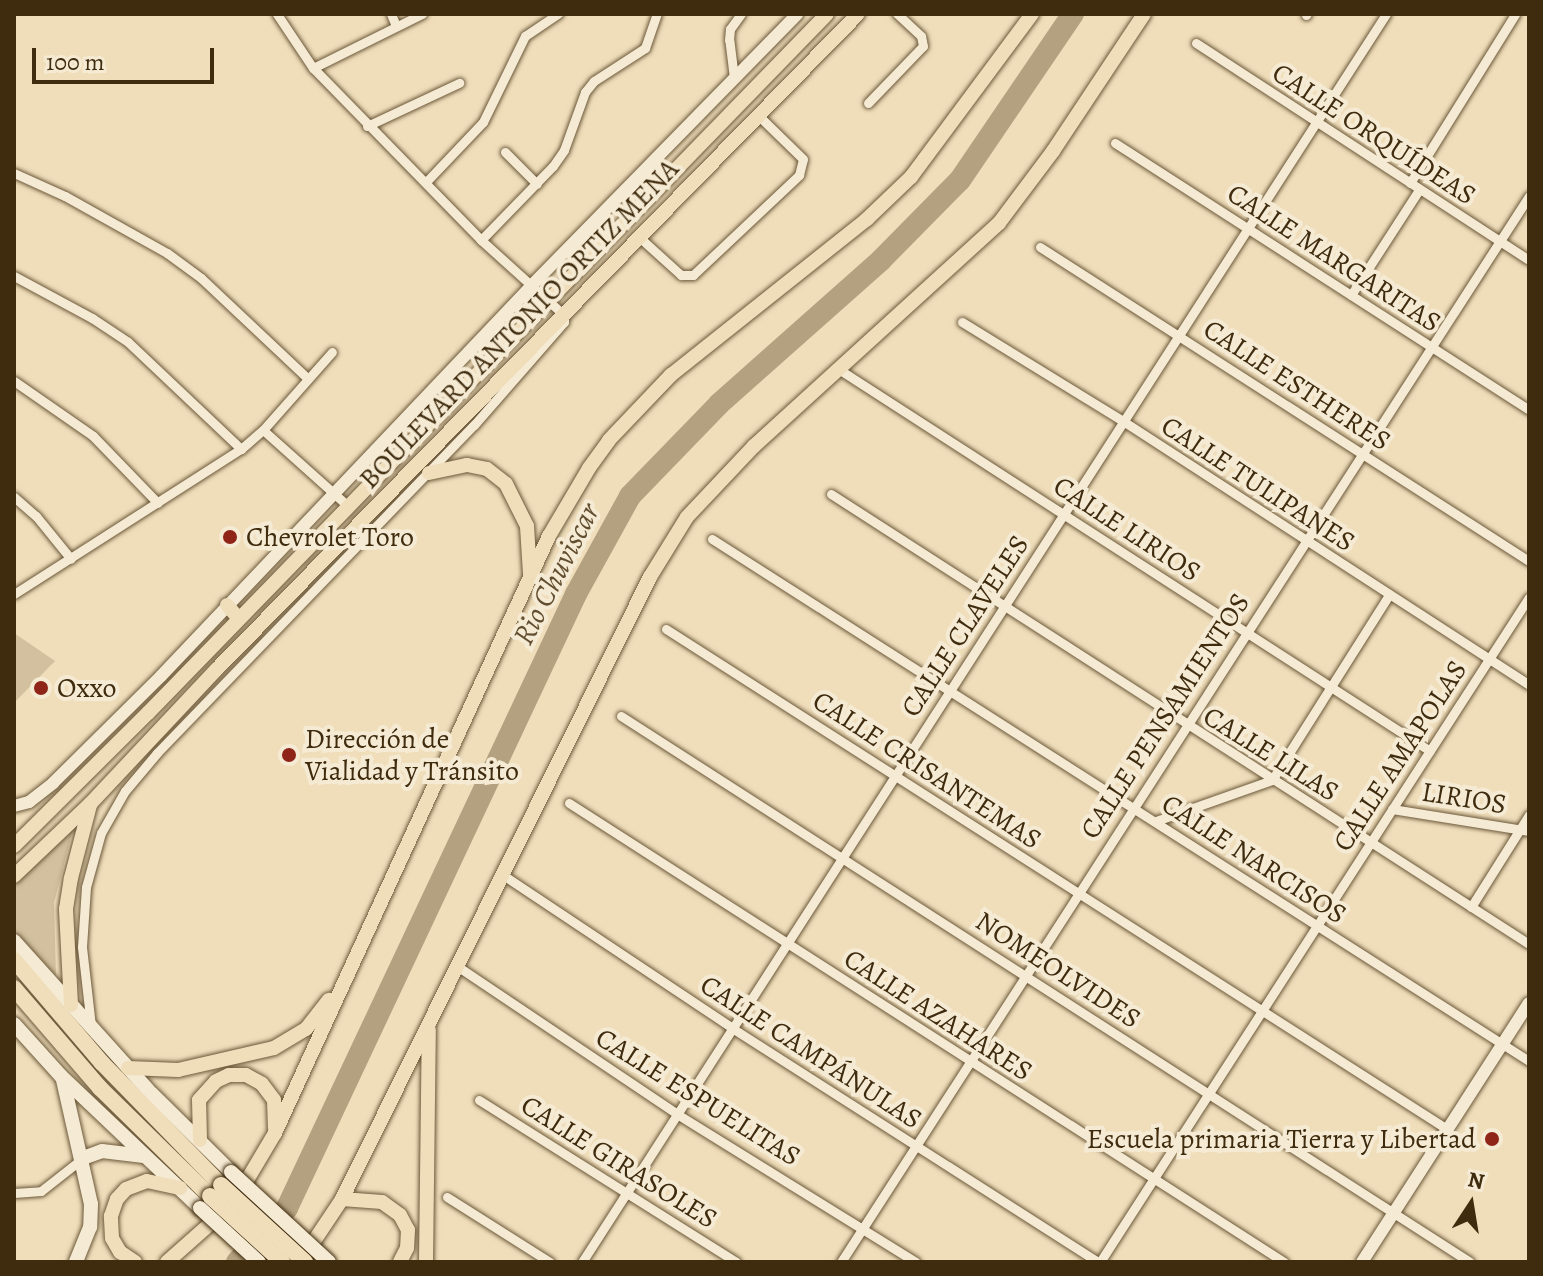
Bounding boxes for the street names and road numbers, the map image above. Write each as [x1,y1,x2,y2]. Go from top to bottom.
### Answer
street label: CALLE ORQUÍDEAS [1266,56,1482,212]
street label: BOULEVARD ANTONIO ORTIZ MENA [352,152,686,496]
street label: CALLE MARGARITAS [1221,176,1447,340]
street label: CALLE ESTHERES [1197,312,1397,458]
street label: CALLE TULIPANES [1155,409,1361,559]
street label: CALLE LIRIOS [1047,469,1207,589]
street label: CALLE CLAVELES [894,529,1036,723]
street label: CALLE PENSAMIENTOS [1073,587,1257,845]
street label: CALLE AMAPOLAS [1326,654,1474,858]
street label: CALLE CRISANTEMAS [807,684,1047,856]
street label: CALLE LILAS [1197,699,1345,809]
street label: LIRIOS [1419,775,1509,821]
street label: CALLE NARCISOS [1156,787,1352,931]
street label: NOMEOLVIDES [969,904,1147,1036]
street label: CALLE AZAHARES [838,942,1038,1088]
street label: CALLE CAMPÁNULAS [694,968,928,1136]
street label: CALLE ESPUELITAS [590,1021,806,1173]
street label: CALLE GIRASOLES [515,1088,723,1236]

